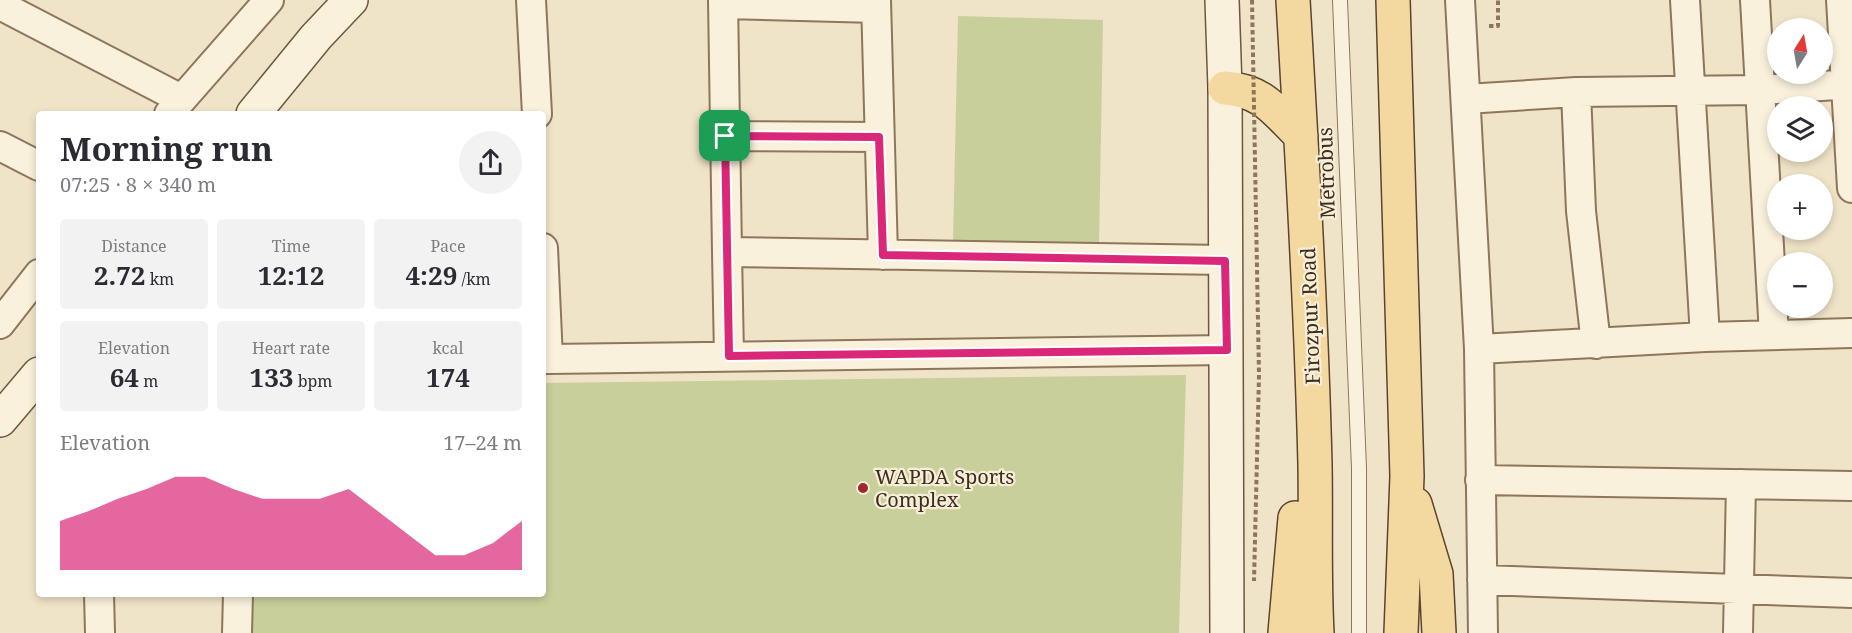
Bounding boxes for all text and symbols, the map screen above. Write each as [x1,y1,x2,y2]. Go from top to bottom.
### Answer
north arrow [1767,18,1833,84]
map controls [1767,18,1833,318]
button: layers [1767,96,1833,162]
pin [699,110,750,161]
icon: arrive [708,119,741,152]
text: Morning run [60,126,273,171]
street label: Metrobus [1311,127,1341,219]
button: share [459,131,522,194]
text: 07:25 · 8 × 340 m [60,171,216,198]
button: + [1767,174,1833,240]
text: Distance [101,235,167,257]
text: Time [272,235,310,257]
text: Pace [430,235,466,257]
street label: Firozpur Road [1294,247,1326,385]
button: − [1767,252,1833,318]
text: 2.72 [94,257,146,293]
text: 12:12 [258,257,324,293]
text: 4:29 [405,257,457,293]
text: km [146,268,174,290]
text: /km [457,268,491,290]
text: Elevation [98,337,170,359]
text: Heart rate [252,337,330,359]
text: kcal [433,337,463,359]
text: 64 [110,359,139,395]
text: 133 [249,359,294,395]
text: 174 [426,359,470,395]
text: m [139,370,158,392]
text: bpm [294,370,333,392]
text: Elevation [60,429,150,456]
text: 17–24 m [443,429,522,456]
place label: WAPDA Sports Complex [875,463,1014,513]
marker: WAPDA Sports Complex [856,481,870,495]

